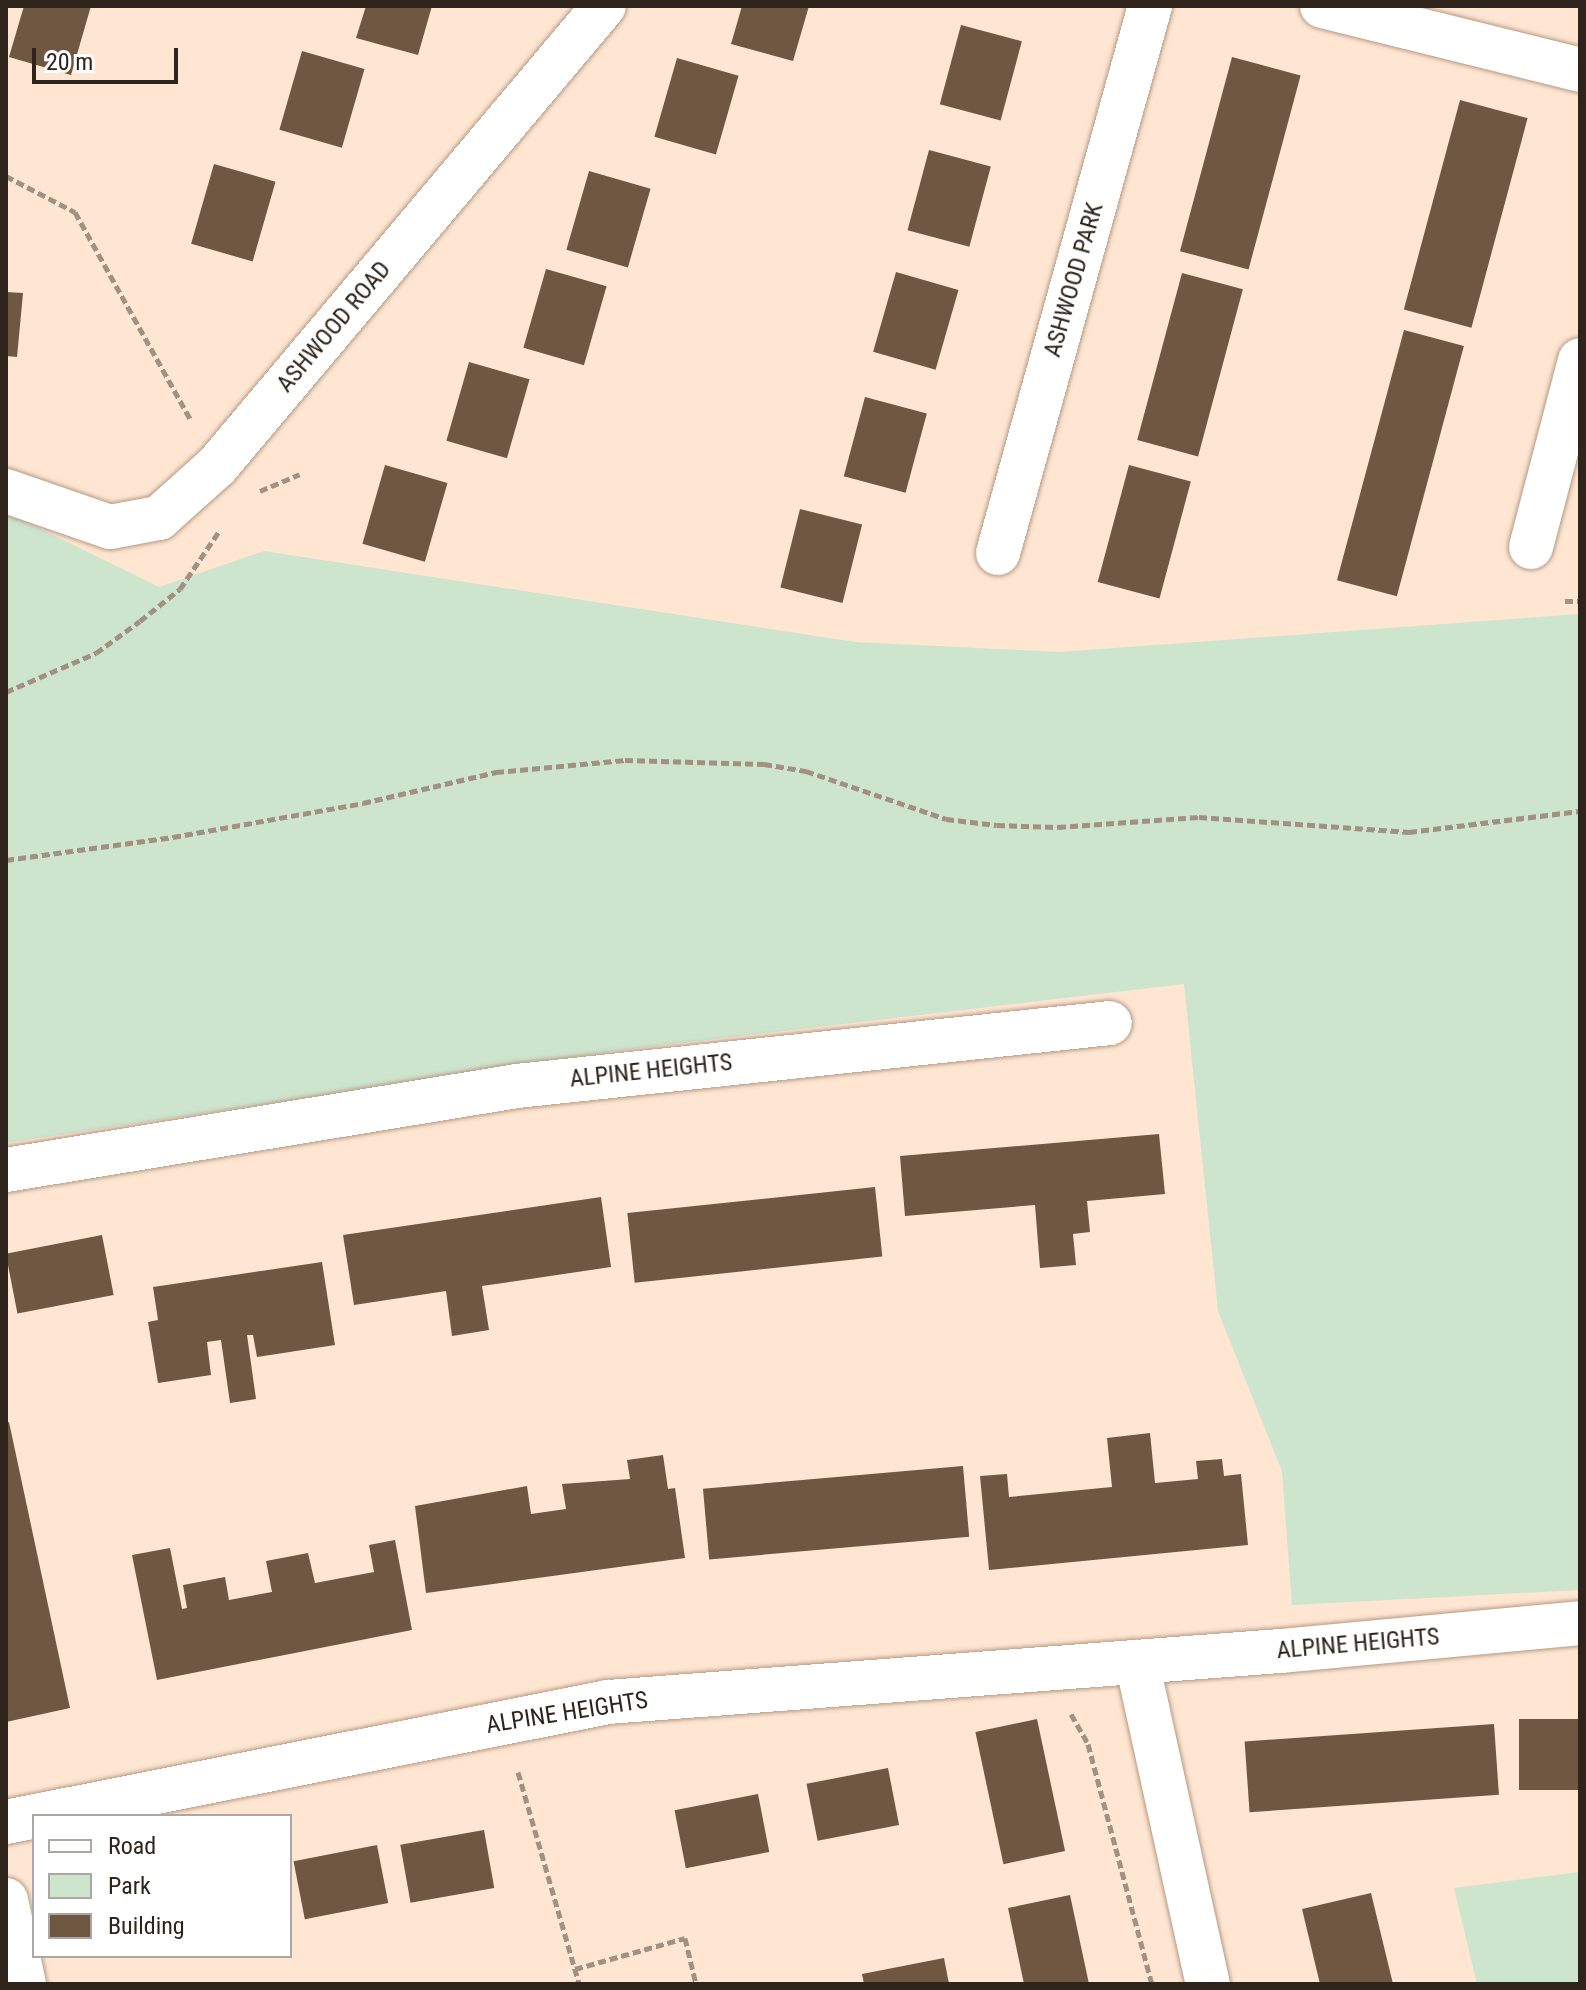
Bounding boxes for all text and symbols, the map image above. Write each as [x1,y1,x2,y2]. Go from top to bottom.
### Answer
scale bar [36,32,182,82]
text: 20 m [46,48,93,76]
street label: ASHWOOD PARK [1038,200,1110,360]
street label: ASHWOOD ROAD [271,256,397,398]
street label: ALPINE HEIGHTS [568,1048,734,1094]
street label: ALPINE HEIGHTS [1275,1623,1441,1665]
street label: ALPINE HEIGHTS [484,1686,650,1740]
legend [32,1814,292,1958]
text: Road [108,1832,156,1860]
text: Park [108,1872,151,1900]
text: Building [108,1912,185,1940]

